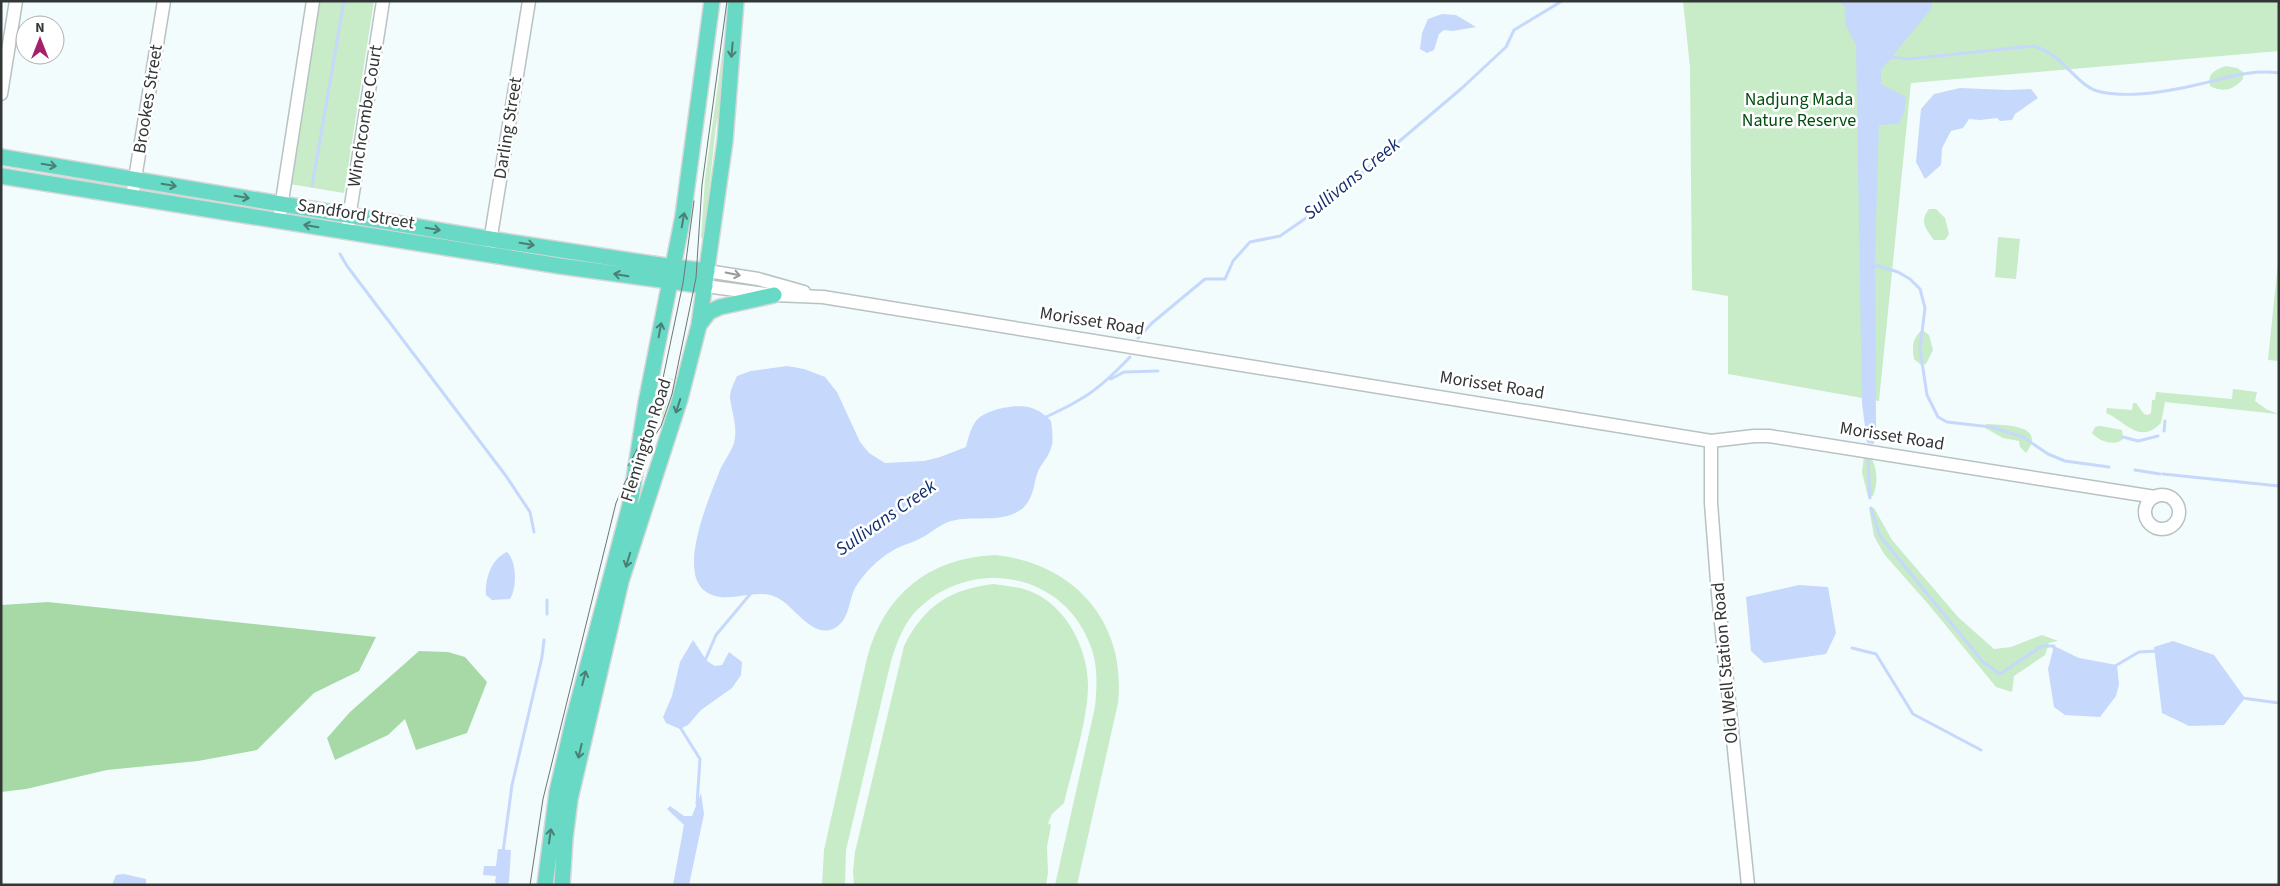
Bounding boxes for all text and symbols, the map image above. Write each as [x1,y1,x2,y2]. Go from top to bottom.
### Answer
north arrow [15,15,65,65]
text: N [35,18,45,38]
one-way arrow [727,42,737,58]
street label: Brookes Street [127,43,169,155]
street label: Winchcombe Court [341,43,389,189]
street label: Darling Street [488,75,528,181]
park label: Nadjung Mada Nature Reserve [1742,87,1856,133]
water label: Sullivans Creek [1298,131,1407,226]
one-way arrow [41,160,57,170]
one-way arrow [161,180,177,190]
street label: Sandford Street [296,192,416,236]
one-way arrow [234,193,250,203]
one-way arrow [678,212,688,228]
one-way arrow [303,220,319,230]
one-way arrow [424,224,440,234]
one-way arrow [519,240,535,250]
one-way arrow [724,269,740,279]
one-way arrow [614,270,630,280]
street label: Morisset Road [1038,300,1146,342]
one-way arrow [655,323,665,339]
street label: Morisset Road [1438,364,1546,406]
street label: Flemington Road [614,375,678,505]
one-way arrow [673,397,682,413]
street label: Morisset Road [1838,415,1946,457]
water label: Sullivans Creek [830,473,943,563]
one-way arrow [622,552,632,568]
street label: Old Well Station Road [1705,581,1745,745]
one-way arrow [580,670,589,686]
one-way arrow [575,743,585,759]
one-way arrow [546,829,556,845]

